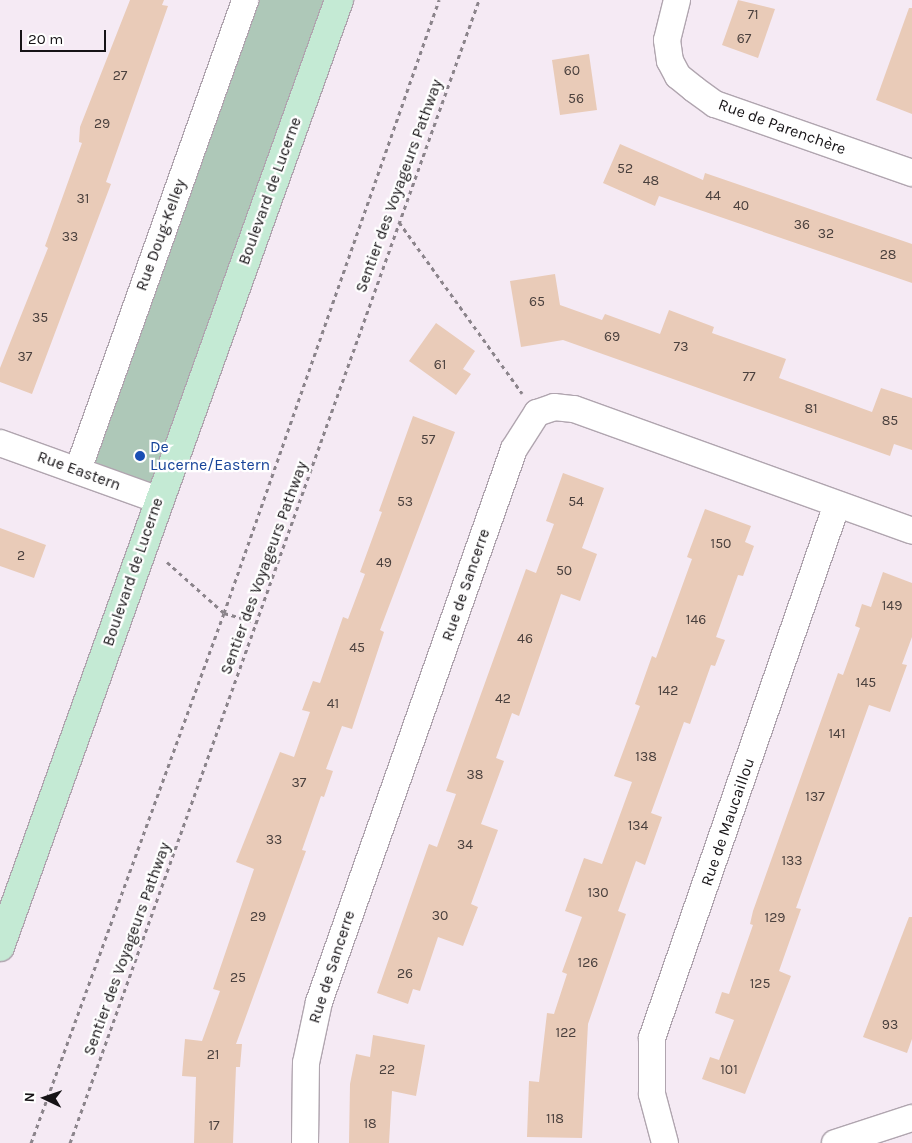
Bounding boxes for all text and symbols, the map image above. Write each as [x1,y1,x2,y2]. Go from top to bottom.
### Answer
house number: 71 [747,7,759,23]
scale bar [22,20,109,52]
text: 20 m [28,30,63,48]
house number: 67 [737,31,751,47]
house number: 60 [564,63,580,79]
house number: 27 [113,68,127,84]
street label: Sentier des Voyageurs Pathway [351,77,447,295]
house number: 56 [568,91,584,107]
street label: Rue de Parenchère [716,95,848,159]
street label: Boulevard de Lucerne [234,115,306,267]
house number: 29 [94,116,110,132]
house number: 52 [617,161,633,177]
house number: 48 [643,173,659,189]
street label: Rue Doug-Kelley [132,176,190,294]
house number: 44 [705,188,721,204]
house number: 31 [77,191,89,207]
house number: 40 [733,198,749,214]
house number: 36 [794,217,810,233]
house number: 32 [818,226,834,242]
house number: 33 [62,229,78,245]
house number: 28 [880,247,896,263]
house number: 65 [529,294,545,310]
house number: 35 [32,310,48,326]
house number: 69 [604,329,620,345]
house number: 73 [674,339,688,355]
house number: 37 [18,349,32,365]
house number: 61 [434,357,446,373]
house number: 77 [742,369,756,385]
house number: 81 [804,401,818,417]
house number: 85 [882,413,898,429]
house number: 57 [421,432,435,448]
place label: De Lucerne/Eastern [150,437,270,475]
street label: Rue Eastern [35,447,123,495]
marker: De Lucerne/Eastern [134,450,146,462]
street label: Sentier des Voyageurs Pathway [216,459,312,677]
house number: 53 [397,494,413,510]
house number: 54 [568,494,584,510]
street label: Boulevard de Lucerne [99,495,167,649]
street label: Rue de Sancerre [438,526,494,644]
house number: 150 [711,536,731,552]
house number: 2 [17,548,25,564]
house number: 49 [376,555,392,571]
house number: 50 [556,563,572,579]
house number: 149 [882,598,902,614]
house number: 146 [686,612,706,628]
house number: 46 [517,631,533,647]
house number: 45 [349,640,365,656]
house number: 145 [856,675,876,691]
house number: 142 [658,683,678,699]
house number: 42 [495,691,511,707]
house number: 41 [327,696,339,712]
house number: 141 [828,726,846,742]
house number: 138 [635,749,657,765]
street label: Rue de Maucaillou [697,755,759,889]
house number: 38 [467,767,483,783]
house number: 37 [292,775,306,791]
house number: 137 [805,789,825,805]
house number: 134 [628,818,648,834]
house number: 33 [266,832,282,848]
house number: 34 [457,837,473,853]
street label: Sentier des Voyageurs Pathway [79,840,175,1058]
house number: 133 [781,853,803,869]
house number: 130 [587,885,609,901]
street label: Rue de Sancerre [305,908,359,1026]
house number: 30 [432,908,448,924]
house number: 29 [250,909,266,925]
house number: 129 [765,910,785,926]
house number: 126 [578,955,598,971]
house number: 26 [397,966,413,982]
house number: 25 [230,970,246,986]
house number: 125 [750,976,770,992]
house number: 93 [882,1017,898,1033]
house number: 122 [556,1025,576,1041]
house number: 21 [207,1047,219,1063]
house number: 22 [379,1062,395,1078]
house number: 101 [720,1062,738,1078]
north arrow [20,1073,70,1123]
text: N [21,1092,38,1103]
house number: 118 [546,1111,564,1127]
house number: 18 [363,1116,377,1132]
house number: 17 [208,1118,220,1134]

